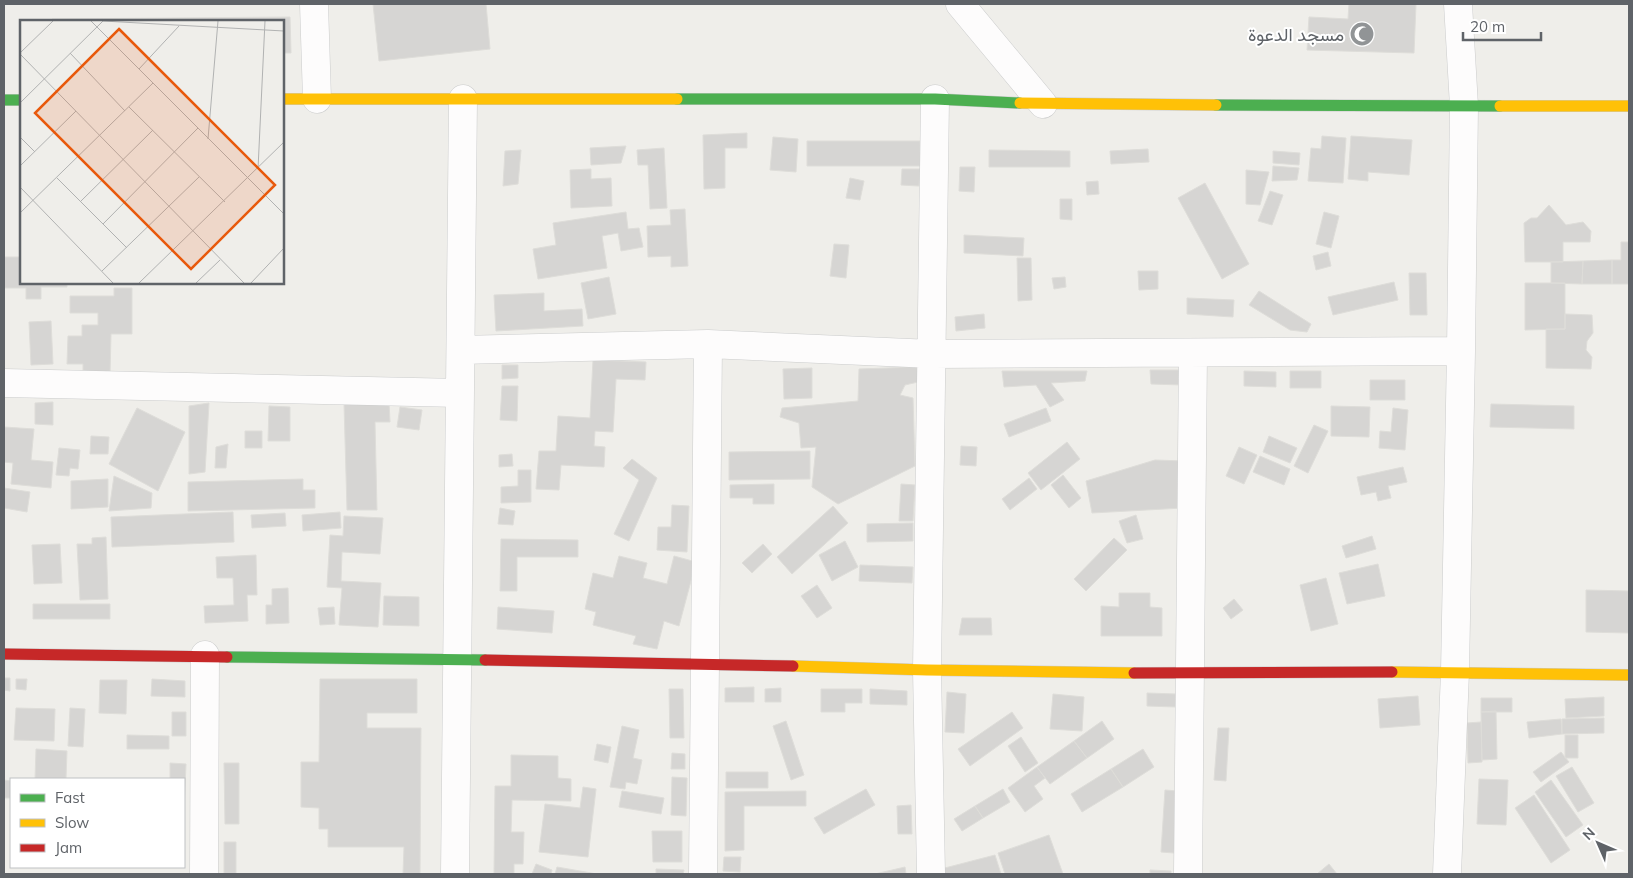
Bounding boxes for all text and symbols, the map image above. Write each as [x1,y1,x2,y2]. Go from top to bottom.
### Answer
scale bar [1463,10,1540,42]
text: 20 m [1470,17,1505,36]
inset map [20,20,284,284]
mosque icon: مسجد الدعوة [1349,21,1375,47]
place label: مسجد الدعوة [1248,23,1344,46]
legend [10,778,185,868]
text: Fast [55,788,85,807]
text: Slow [55,813,89,832]
north arrow [1573,818,1623,868]
text: N [1579,824,1599,844]
text: Jam [55,838,82,857]

